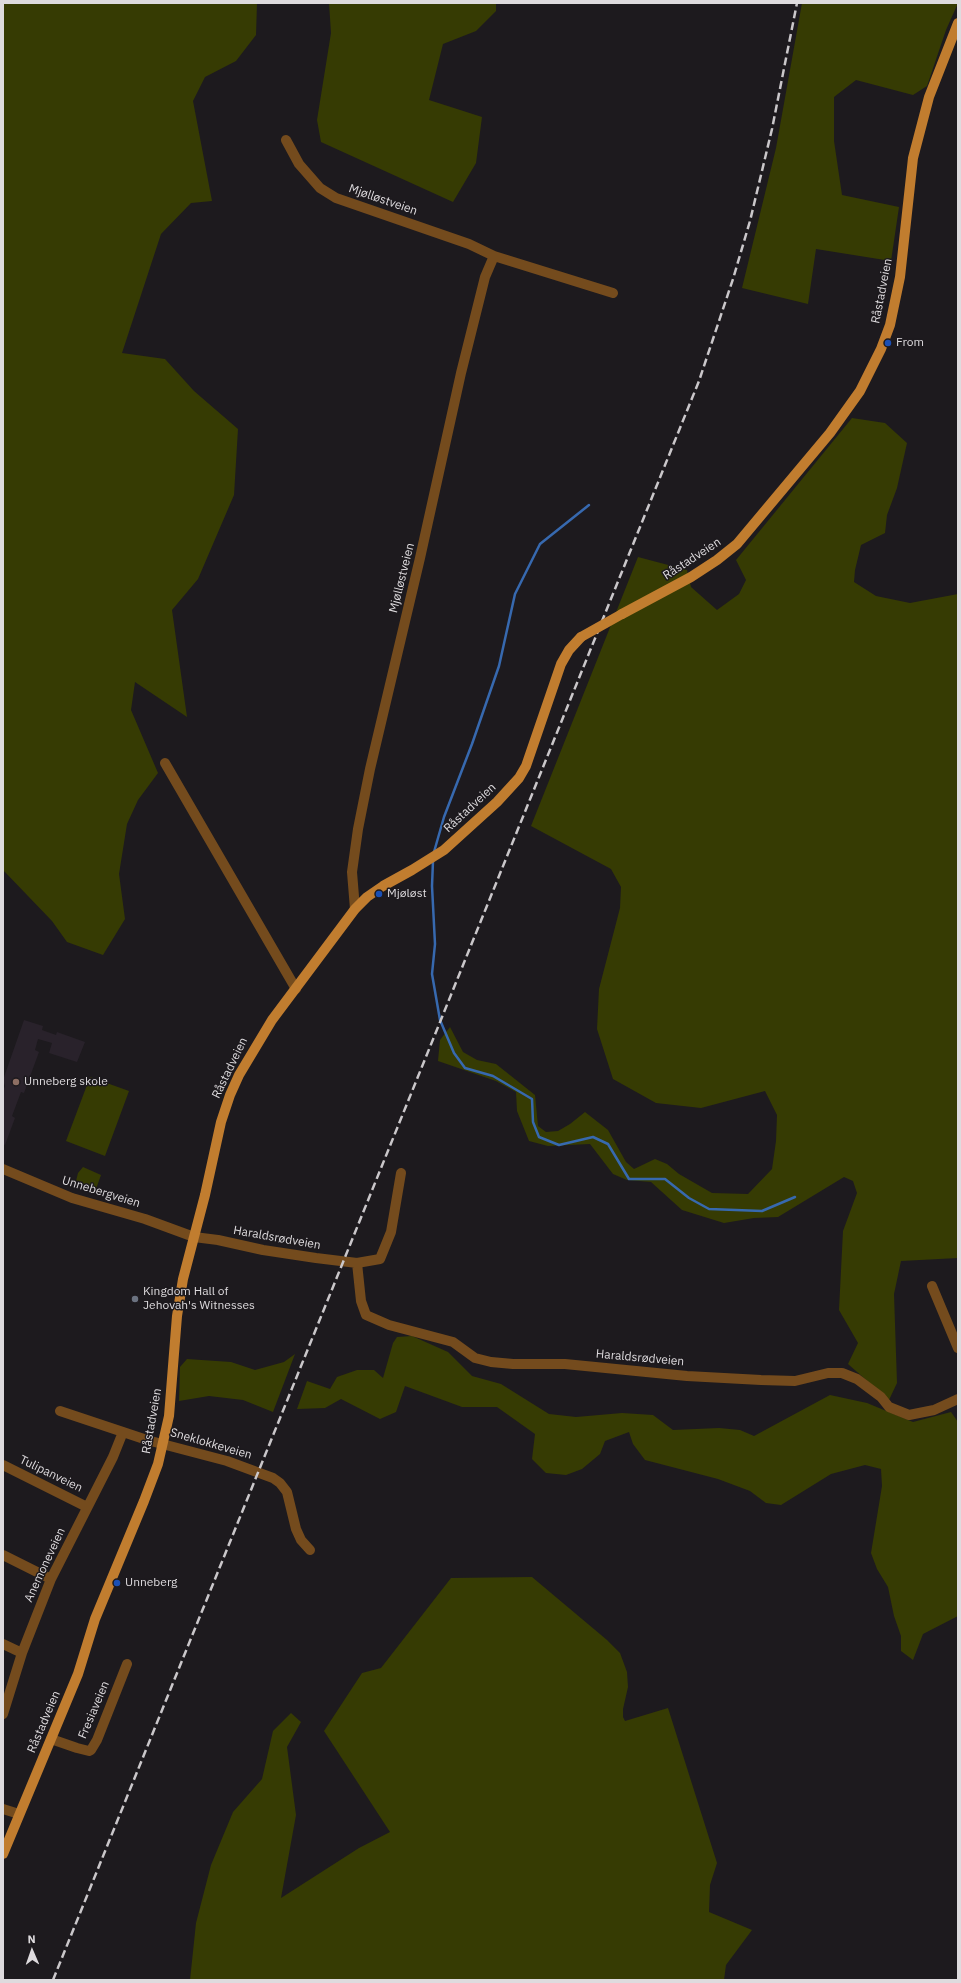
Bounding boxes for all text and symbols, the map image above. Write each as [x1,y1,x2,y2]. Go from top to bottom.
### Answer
street label: Mjølløstveien [347,182,419,218]
street label: Råstadveien [869,257,895,325]
place label: From [896,336,924,350]
marker: From [883,338,893,348]
street label: Råstadveien [660,535,724,583]
street label: Mjølløstveien [386,542,418,614]
street label: Råstadveien [441,780,499,836]
place label: Mjøløst [387,887,427,901]
marker: Mjøløst [374,889,384,899]
street label: Råstadveien [209,1035,251,1101]
place label: Unneberg skole [24,1075,108,1089]
marker: Unneberg skole [11,1077,21,1087]
street label: Unnebergveien [60,1173,142,1211]
street label: Haraldsrødveien [232,1223,322,1253]
place label: Kingdom Hall of Jehovah's Witnesses [143,1285,255,1313]
marker: Kingdom Hall of Jehovah's Witnesses [130,1294,140,1304]
street label: Haraldsrødveien [595,1347,685,1369]
street label: Råstadveien [139,1387,165,1455]
street label: Sneklokkeveien [168,1425,254,1463]
street label: Tulipanveien [17,1453,85,1495]
street label: Anemoneveien [21,1526,69,1604]
place label: Unneberg [125,1576,177,1590]
marker: Unneberg [112,1578,122,1588]
street label: Fresiaveien [75,1679,113,1741]
street label: Råstadveien [24,1689,64,1755]
north arrow [12,1931,52,1971]
text: N [27,1932,36,1946]

